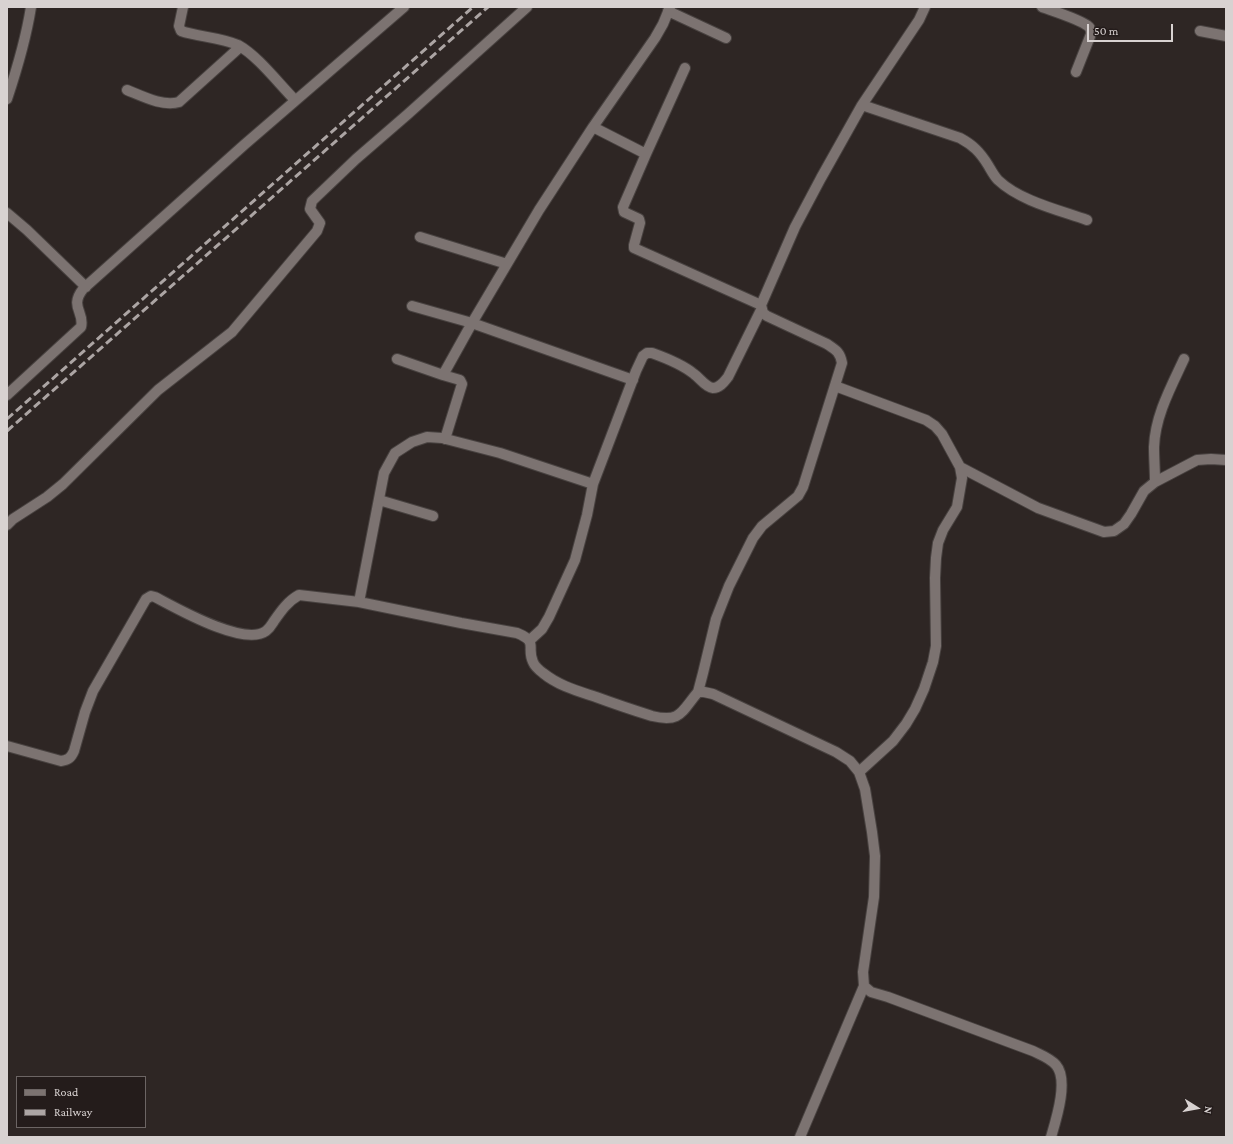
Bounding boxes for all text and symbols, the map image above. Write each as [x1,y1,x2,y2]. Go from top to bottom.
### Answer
scale bar [1089,16,1175,42]
text: 50 m [1094,24,1118,38]
legend [16,1076,146,1128]
text: Road [54,1085,78,1099]
north arrow [1177,1088,1217,1128]
text: Railway [54,1105,92,1119]
text: N [1202,1105,1215,1115]

